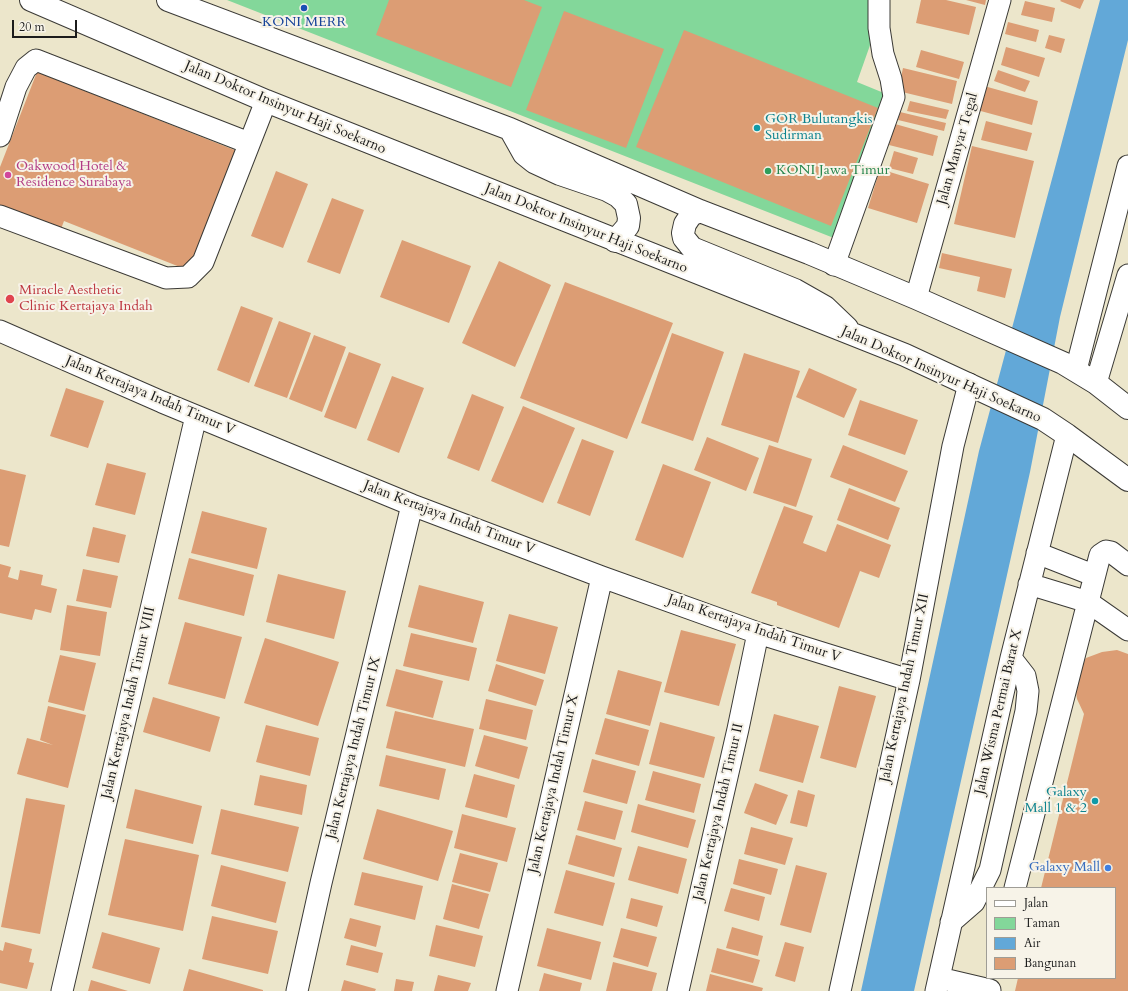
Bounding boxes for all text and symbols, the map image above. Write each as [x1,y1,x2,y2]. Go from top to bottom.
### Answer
marker: KONI MERR [299,3,309,13]
scale bar [14,12,79,38]
place label: KONI MERR [262,15,346,31]
text: 20 m [19,19,45,35]
street label: Jalan Doktor Insinyur Haji Soekarno [182,58,388,158]
street label: Jalan Manyar Tegal [934,91,982,207]
place label: GOR Bulutangkis Sudirman [765,112,872,144]
marker: GOR Bulutangkis Sudirman [752,123,762,133]
place label: Oakwood Hotel & Residence Surabaya [16,159,132,192]
place label: KONI Jawa Timur [776,163,890,179]
marker: KONI Jawa Timur [763,166,773,176]
marker: Oakwood Hotel & Residence Surabaya [3,170,13,180]
street label: Jalan Doktor Insinyur Haji Soekarno [482,181,690,277]
place label: Miracle Aesthetic Clinic Kertajaya Indah [19,283,153,316]
marker: Miracle Aesthetic Clinic Kertajaya Indah [4,293,16,305]
street label: Jalan Doktor Insinyur Haji Soekarno [838,323,1044,427]
street label: Jalan Kertajaya Indah Timur V [63,353,237,439]
street label: Jalan Kertajaya Indah Timur V [361,478,537,558]
street label: Jalan Kertajaya Indah Timur V [665,591,843,667]
street label: Jalan Kertajaya Indah Timur XII [877,592,933,784]
street label: Jalan Kertajaya Indah Timur VIII [99,605,159,801]
street label: Jalan Wisma Permai Barat X [972,628,1026,796]
street label: Jalan Kertajaya Indah Timur IX [323,655,385,841]
street label: Jalan Kertajaya Indah Timur X [525,693,583,875]
street label: Jalan Kertajaya Indah Timur II [690,722,748,902]
place label: Galaxy Mall 1 & 2 [1025,785,1087,818]
marker: Galaxy Mall 1 & 2 [1090,796,1100,806]
place label: Galaxy Mall [1029,860,1100,876]
marker: Galaxy Mall [1103,863,1113,873]
legend [986,887,1116,979]
text: Jalan [1024,895,1048,911]
text: Taman [1024,915,1060,931]
text: Air [1024,935,1040,951]
text: Bangunan [1024,955,1076,971]

